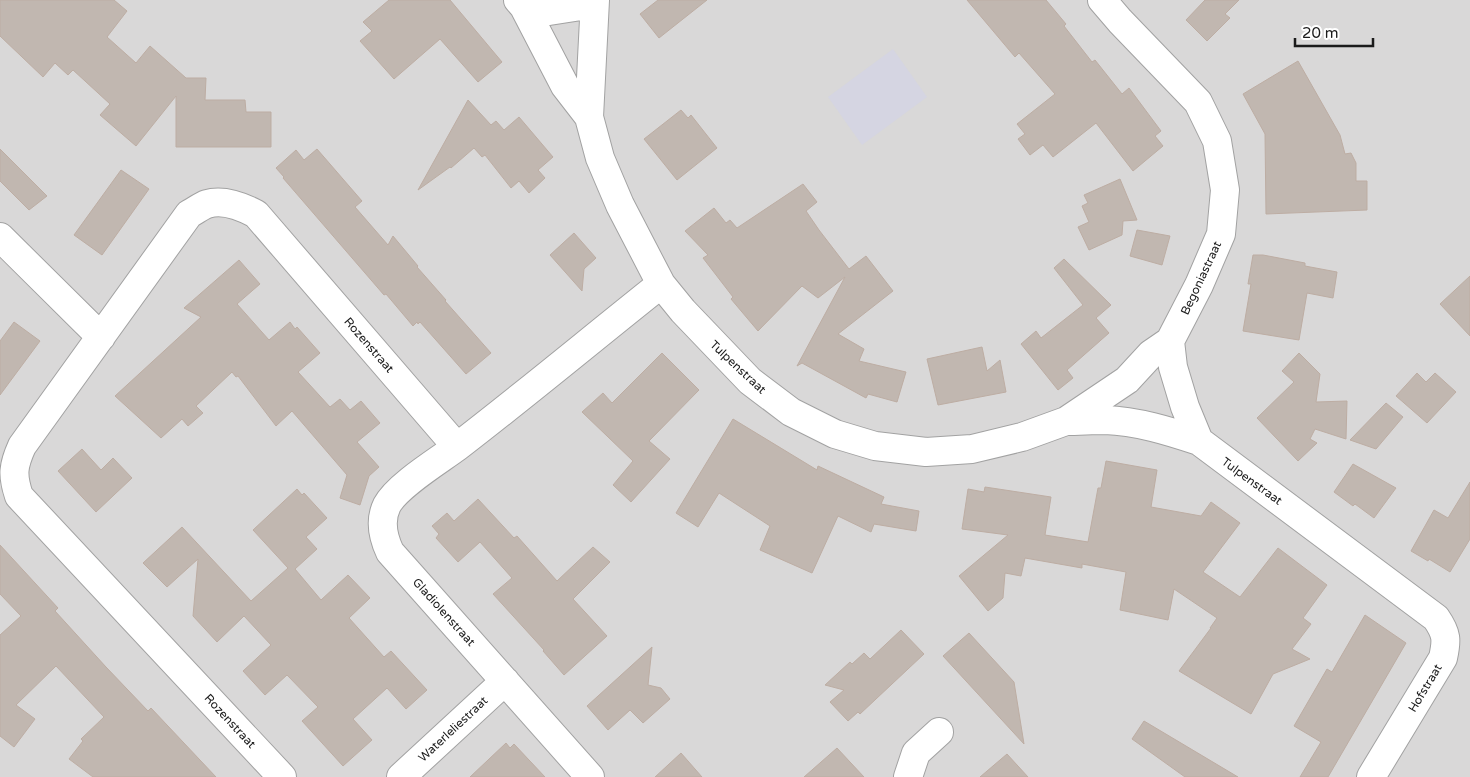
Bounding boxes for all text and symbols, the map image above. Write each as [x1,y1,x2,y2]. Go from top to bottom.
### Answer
scale bar [1295,15,1372,47]
text: 20 m [1302,24,1339,42]
street label: Begoniastraat [1178,239,1224,317]
street label: Rozenstraat [341,314,397,376]
street label: Tulpenstraat [707,338,769,397]
street label: Tulpenstraat [1219,454,1285,508]
street label: Gladiolenstraat [410,575,478,649]
street label: Hofstraat [1405,661,1445,715]
street label: Rozenstraat [201,691,259,751]
street label: Waterleliestraat [415,693,491,765]

